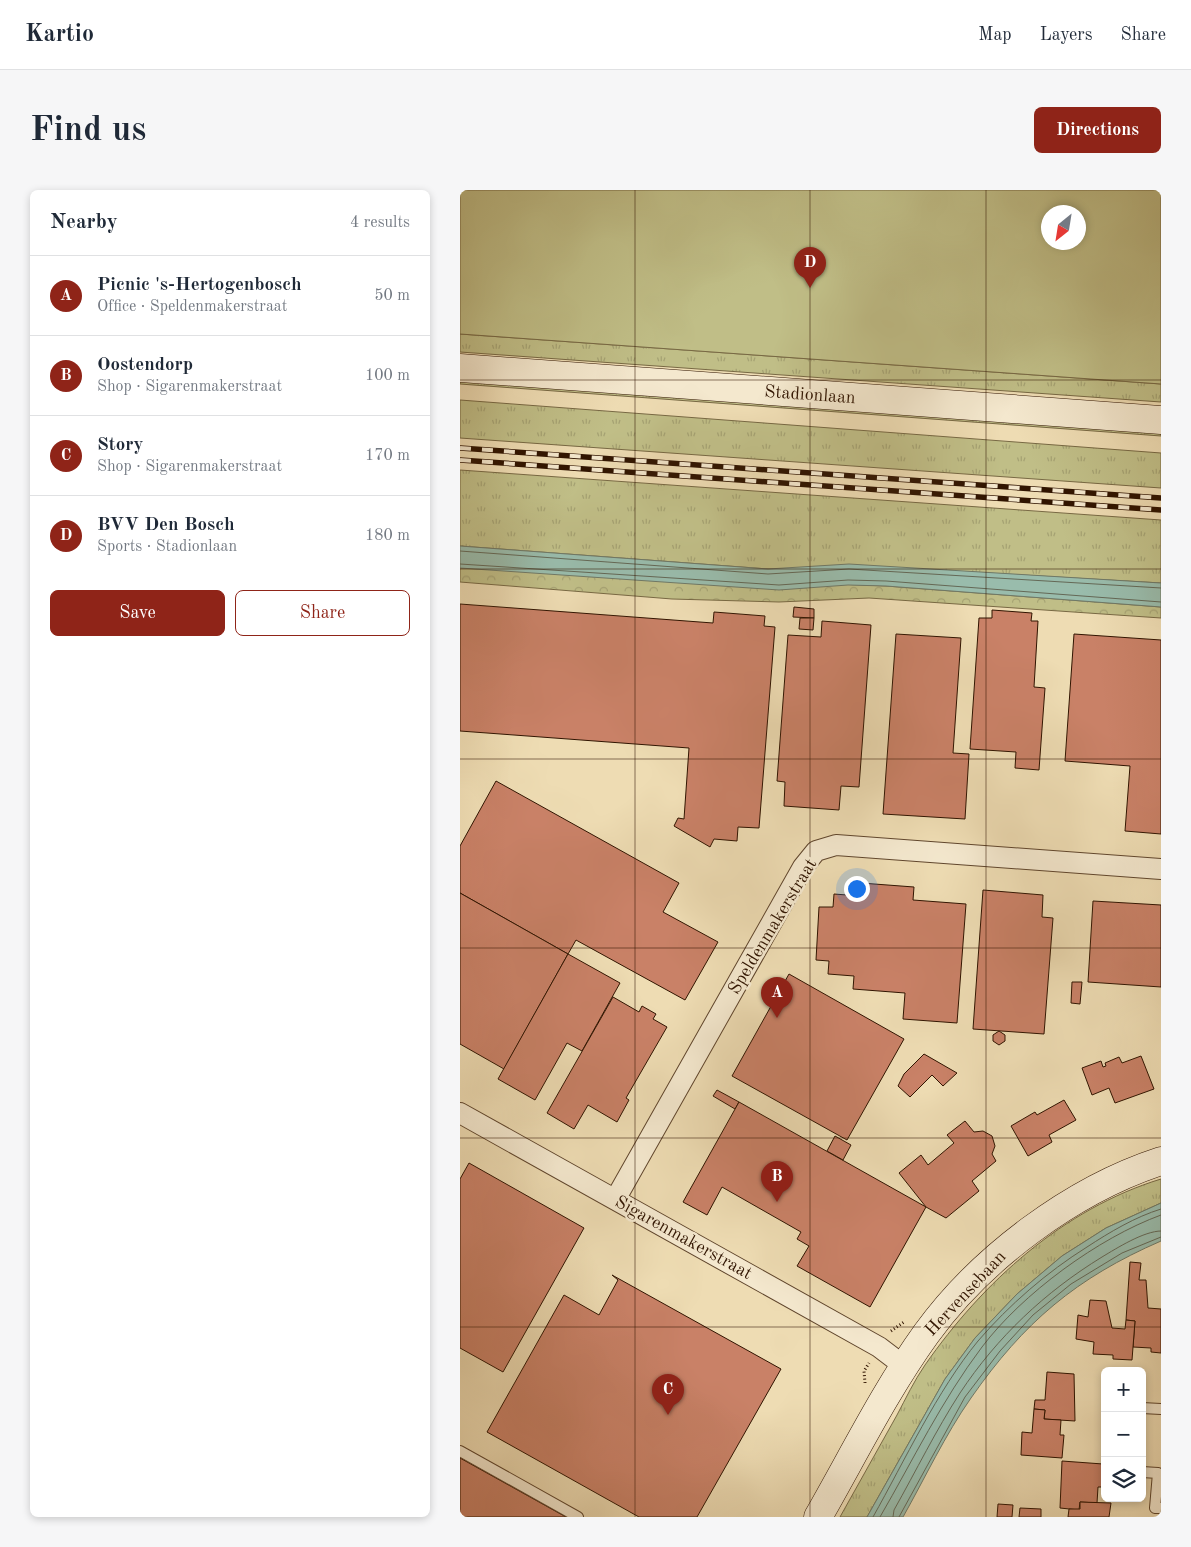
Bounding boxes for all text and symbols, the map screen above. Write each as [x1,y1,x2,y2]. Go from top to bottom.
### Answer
text: Kartio [25,23,94,47]
text: Map [978,26,1012,44]
text: Layers [1040,26,1092,44]
text: Share [1120,26,1166,44]
button: Directions [1034,107,1161,153]
text: Find us [30,113,146,148]
north arrow [1041,205,1086,250]
text: Nearby [50,212,118,233]
text: 4 results [350,215,410,231]
pin: D [794,247,826,288]
text: Picnic 's-Hertogenbosch [97,276,302,295]
text: A [60,288,72,304]
text: 50 m [374,288,410,304]
text: Office · Speldenmakerstraat [97,299,287,315]
text: Oostendorp [97,356,193,375]
text: B [60,368,72,384]
text: 100 m [365,368,410,384]
text: Shop · Sigarenmakerstraat [97,379,282,395]
street label: Stadionlaan [764,383,857,407]
text: Story [97,436,143,455]
text: C [61,448,71,464]
text: 170 m [365,448,410,464]
text: Shop · Sigarenmakerstraat [97,459,282,475]
text: BVV Den Bosch [97,516,235,535]
text: D [60,528,72,544]
text: 180 m [365,528,410,544]
text: Sports · Stadionlaan [97,539,237,555]
button: Save [50,590,225,636]
button: Share [235,590,410,636]
street label: Speldenmakerstraat [725,856,820,998]
your location [844,876,870,902]
pin: A [761,977,793,1018]
pin: B [761,1161,793,1202]
street label: Sigarenmakerstraat [612,1193,755,1283]
street label: Hervensebaan [922,1247,1010,1340]
map controls [1101,1367,1146,1502]
button: + [1101,1367,1146,1412]
pin: C [652,1374,684,1415]
button: − [1101,1412,1146,1457]
button: layers [1101,1457,1146,1502]

